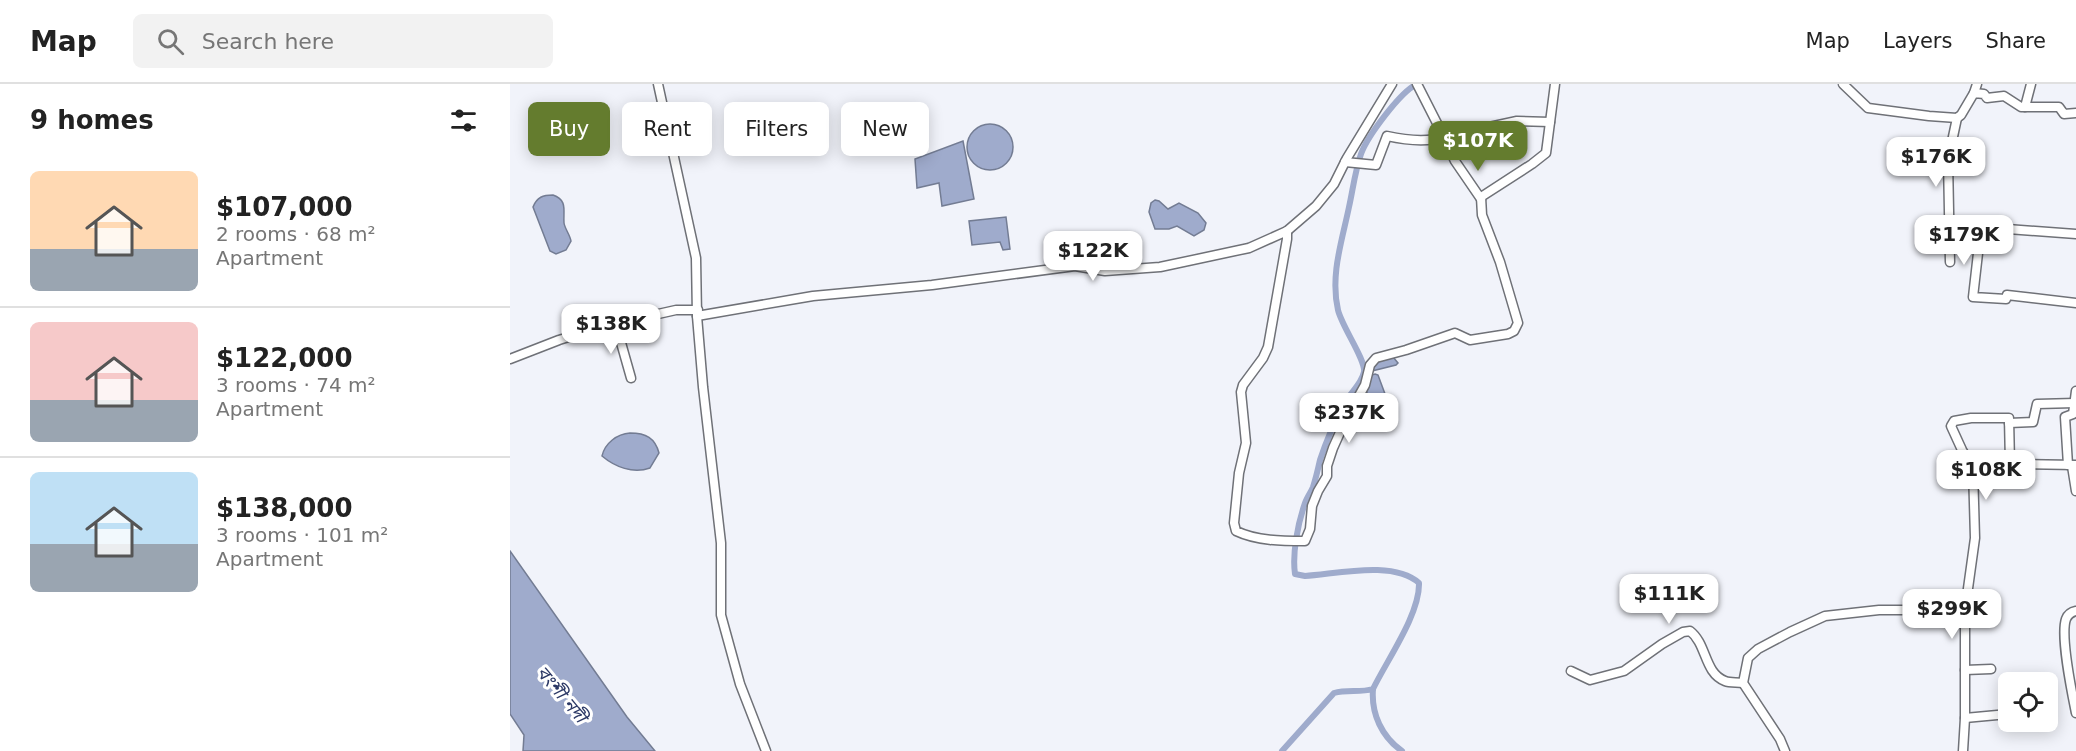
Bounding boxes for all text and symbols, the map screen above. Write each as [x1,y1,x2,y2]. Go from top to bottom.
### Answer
search box [133,14,553,68]
text: Map [30,25,97,58]
icon: search [154,25,187,58]
text: Search here [202,29,334,54]
text: Map [1806,29,1850,53]
text: Layers [1883,29,1952,53]
text: Share [1985,29,2046,53]
chip: Buy [528,102,610,156]
chip: Rent [622,102,712,156]
chip: Filters [724,102,829,156]
chip: New [841,102,929,156]
icon: filters [447,104,480,137]
text: 9 homes [30,105,154,135]
pin: $107K [1436,121,1520,172]
text: $107K [1442,128,1514,152]
pin: $176K [1894,137,1978,188]
text: $176K [1900,144,1972,168]
text: $107,000 [216,192,353,222]
icon: home [78,195,150,267]
pin: $179K [1922,215,2006,266]
text: 2 rooms · 68 m² [216,222,376,246]
text: $179K [1928,222,2000,246]
pin: $122K [1051,231,1135,282]
text: $122K [1057,238,1129,262]
text: Apartment [216,246,323,270]
pin: $138K [569,304,653,355]
text: $138K [575,311,647,335]
text: $122,000 [216,343,353,373]
icon: home [78,346,150,418]
text: 3 rooms · 74 m² [216,373,376,397]
pin: $237K [1307,393,1391,444]
text: Apartment [216,397,323,421]
text: $237K [1313,400,1385,424]
pin: $108K [1944,450,2028,501]
text: $108K [1950,457,2022,481]
text: $138,000 [216,493,353,523]
icon: home [78,496,150,568]
text: 3 rooms · 101 m² [216,523,388,547]
text: Apartment [216,547,323,571]
pin: $111K [1627,574,1711,625]
text: $111K [1633,581,1705,605]
pin: $299K [1910,589,1994,640]
text: $299K [1916,596,1988,620]
water label: বংশী নদী [532,662,594,729]
map controls [1998,672,2058,732]
button: locate [1998,672,2058,732]

